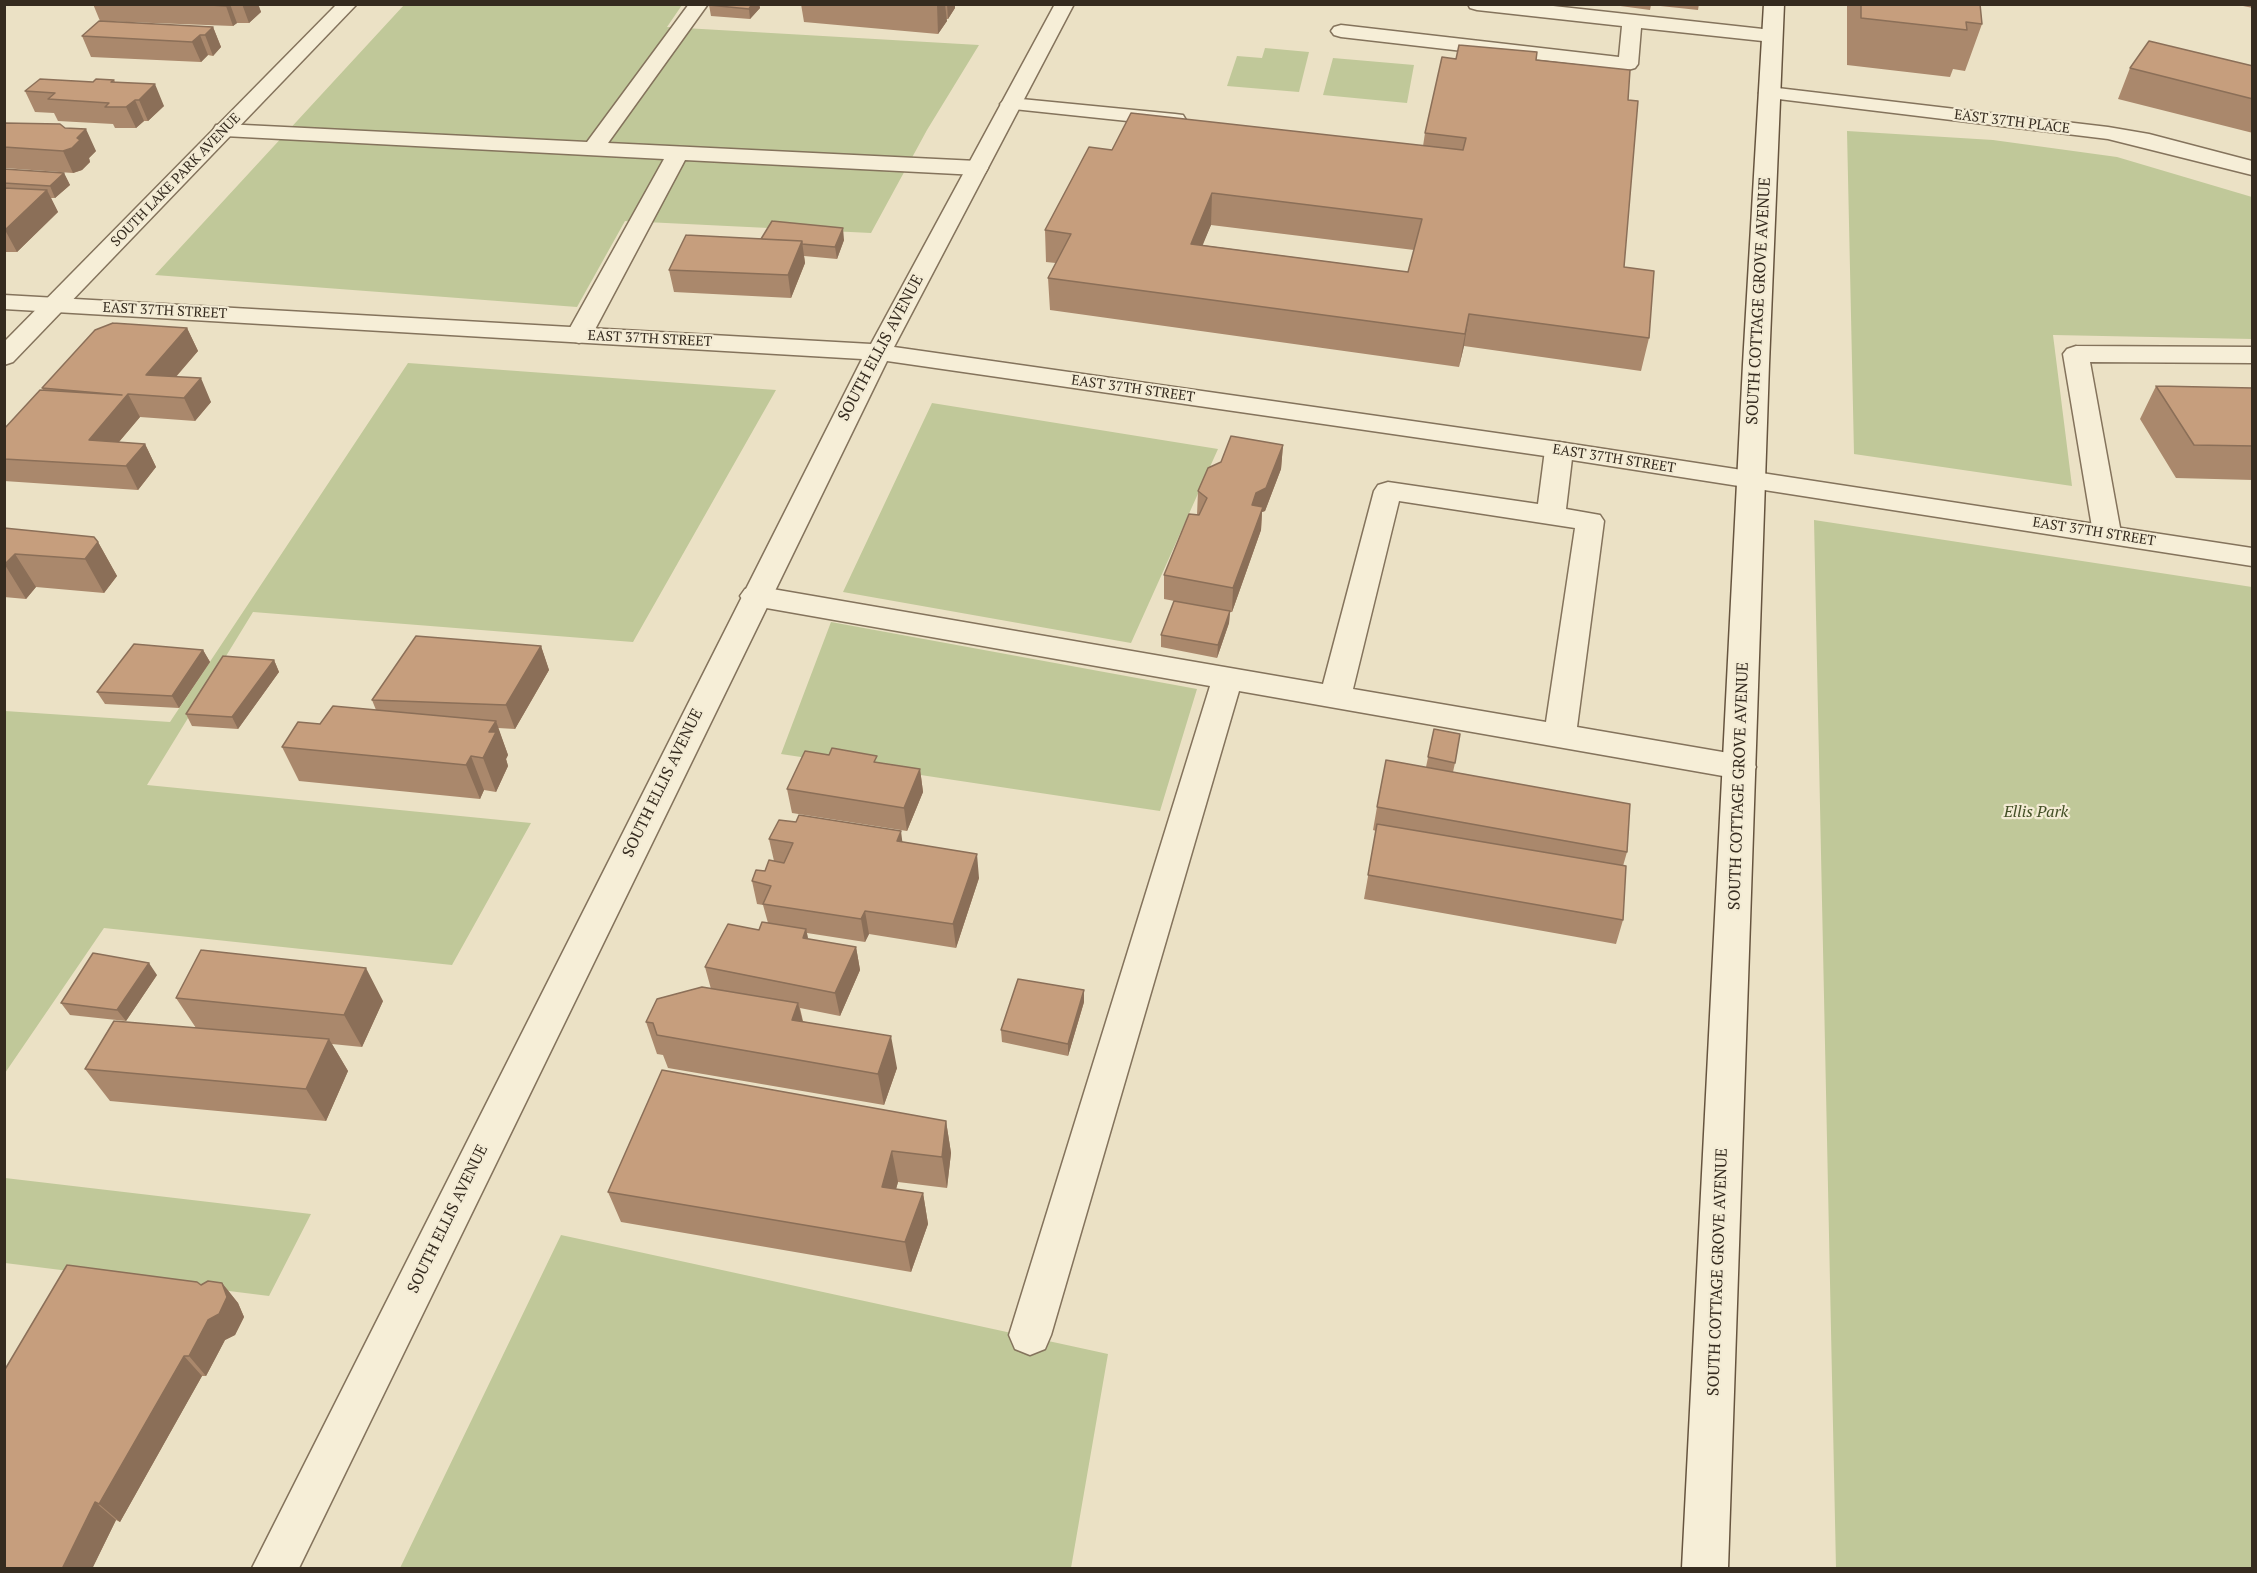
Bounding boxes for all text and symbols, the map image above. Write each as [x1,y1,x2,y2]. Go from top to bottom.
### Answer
street label: EAST 37TH PLACE [1953,107,2071,137]
street label: SOUTH LAKE PARK AVENUE [108,110,244,250]
street label: SOUTH COTTAGE GROVE AVENUE [1743,177,1775,425]
street label: SOUTH ELLIS AVENUE [834,272,928,424]
street label: EAST 37TH STREET [102,299,228,323]
street label: EAST 37TH STREET [587,327,713,351]
street label: EAST 37TH STREET [1070,372,1196,406]
street label: EAST 37TH STREET [1551,441,1677,477]
street label: EAST 37TH STREET [2031,514,2157,550]
street label: SOUTH COTTAGE GROVE AVENUE [1725,662,1753,910]
street label: SOUTH ELLIS AVENUE [619,706,707,860]
park label: Ellis Park [2004,802,2068,822]
street label: SOUTH ELLIS AVENUE [404,1142,492,1296]
street label: SOUTH COTTAGE GROVE AVENUE [1704,1148,1732,1396]

